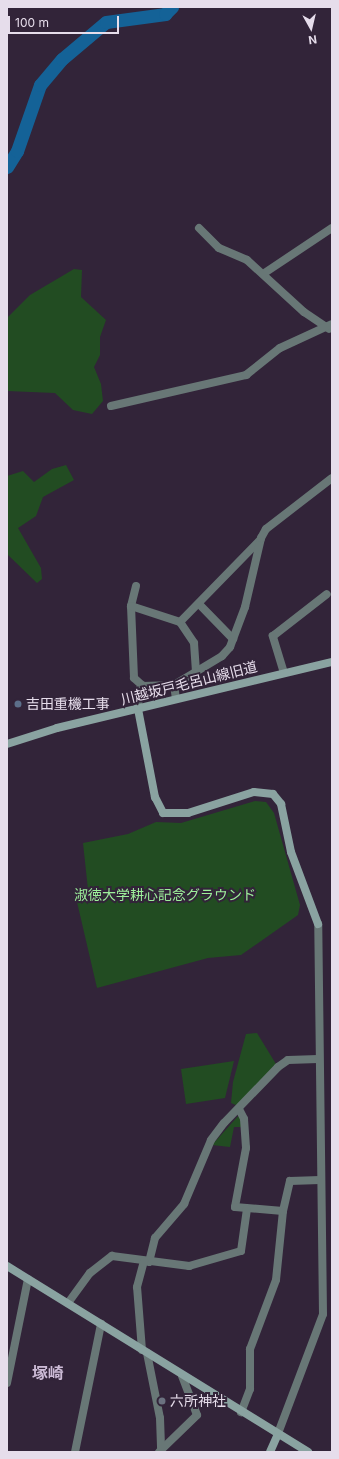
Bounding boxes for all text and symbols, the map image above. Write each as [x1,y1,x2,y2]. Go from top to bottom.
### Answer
scale bar [10,8,121,34]
north arrow [291,8,331,48]
text: 100 m [15,15,49,30]
text: N [308,32,318,47]
street label: 川越坂戸毛呂山線旧道 [119,658,259,708]
place label: 吉田重機工事 [26,696,110,712]
marker: 吉田重機工事 [13,699,23,709]
park label: 淑徳大学耕心記念グラウンド [74,887,256,903]
district label: 塚崎 [32,1363,64,1383]
place label: 六所神社 [170,1393,226,1409]
marker: 六所神社 [157,1396,167,1406]

